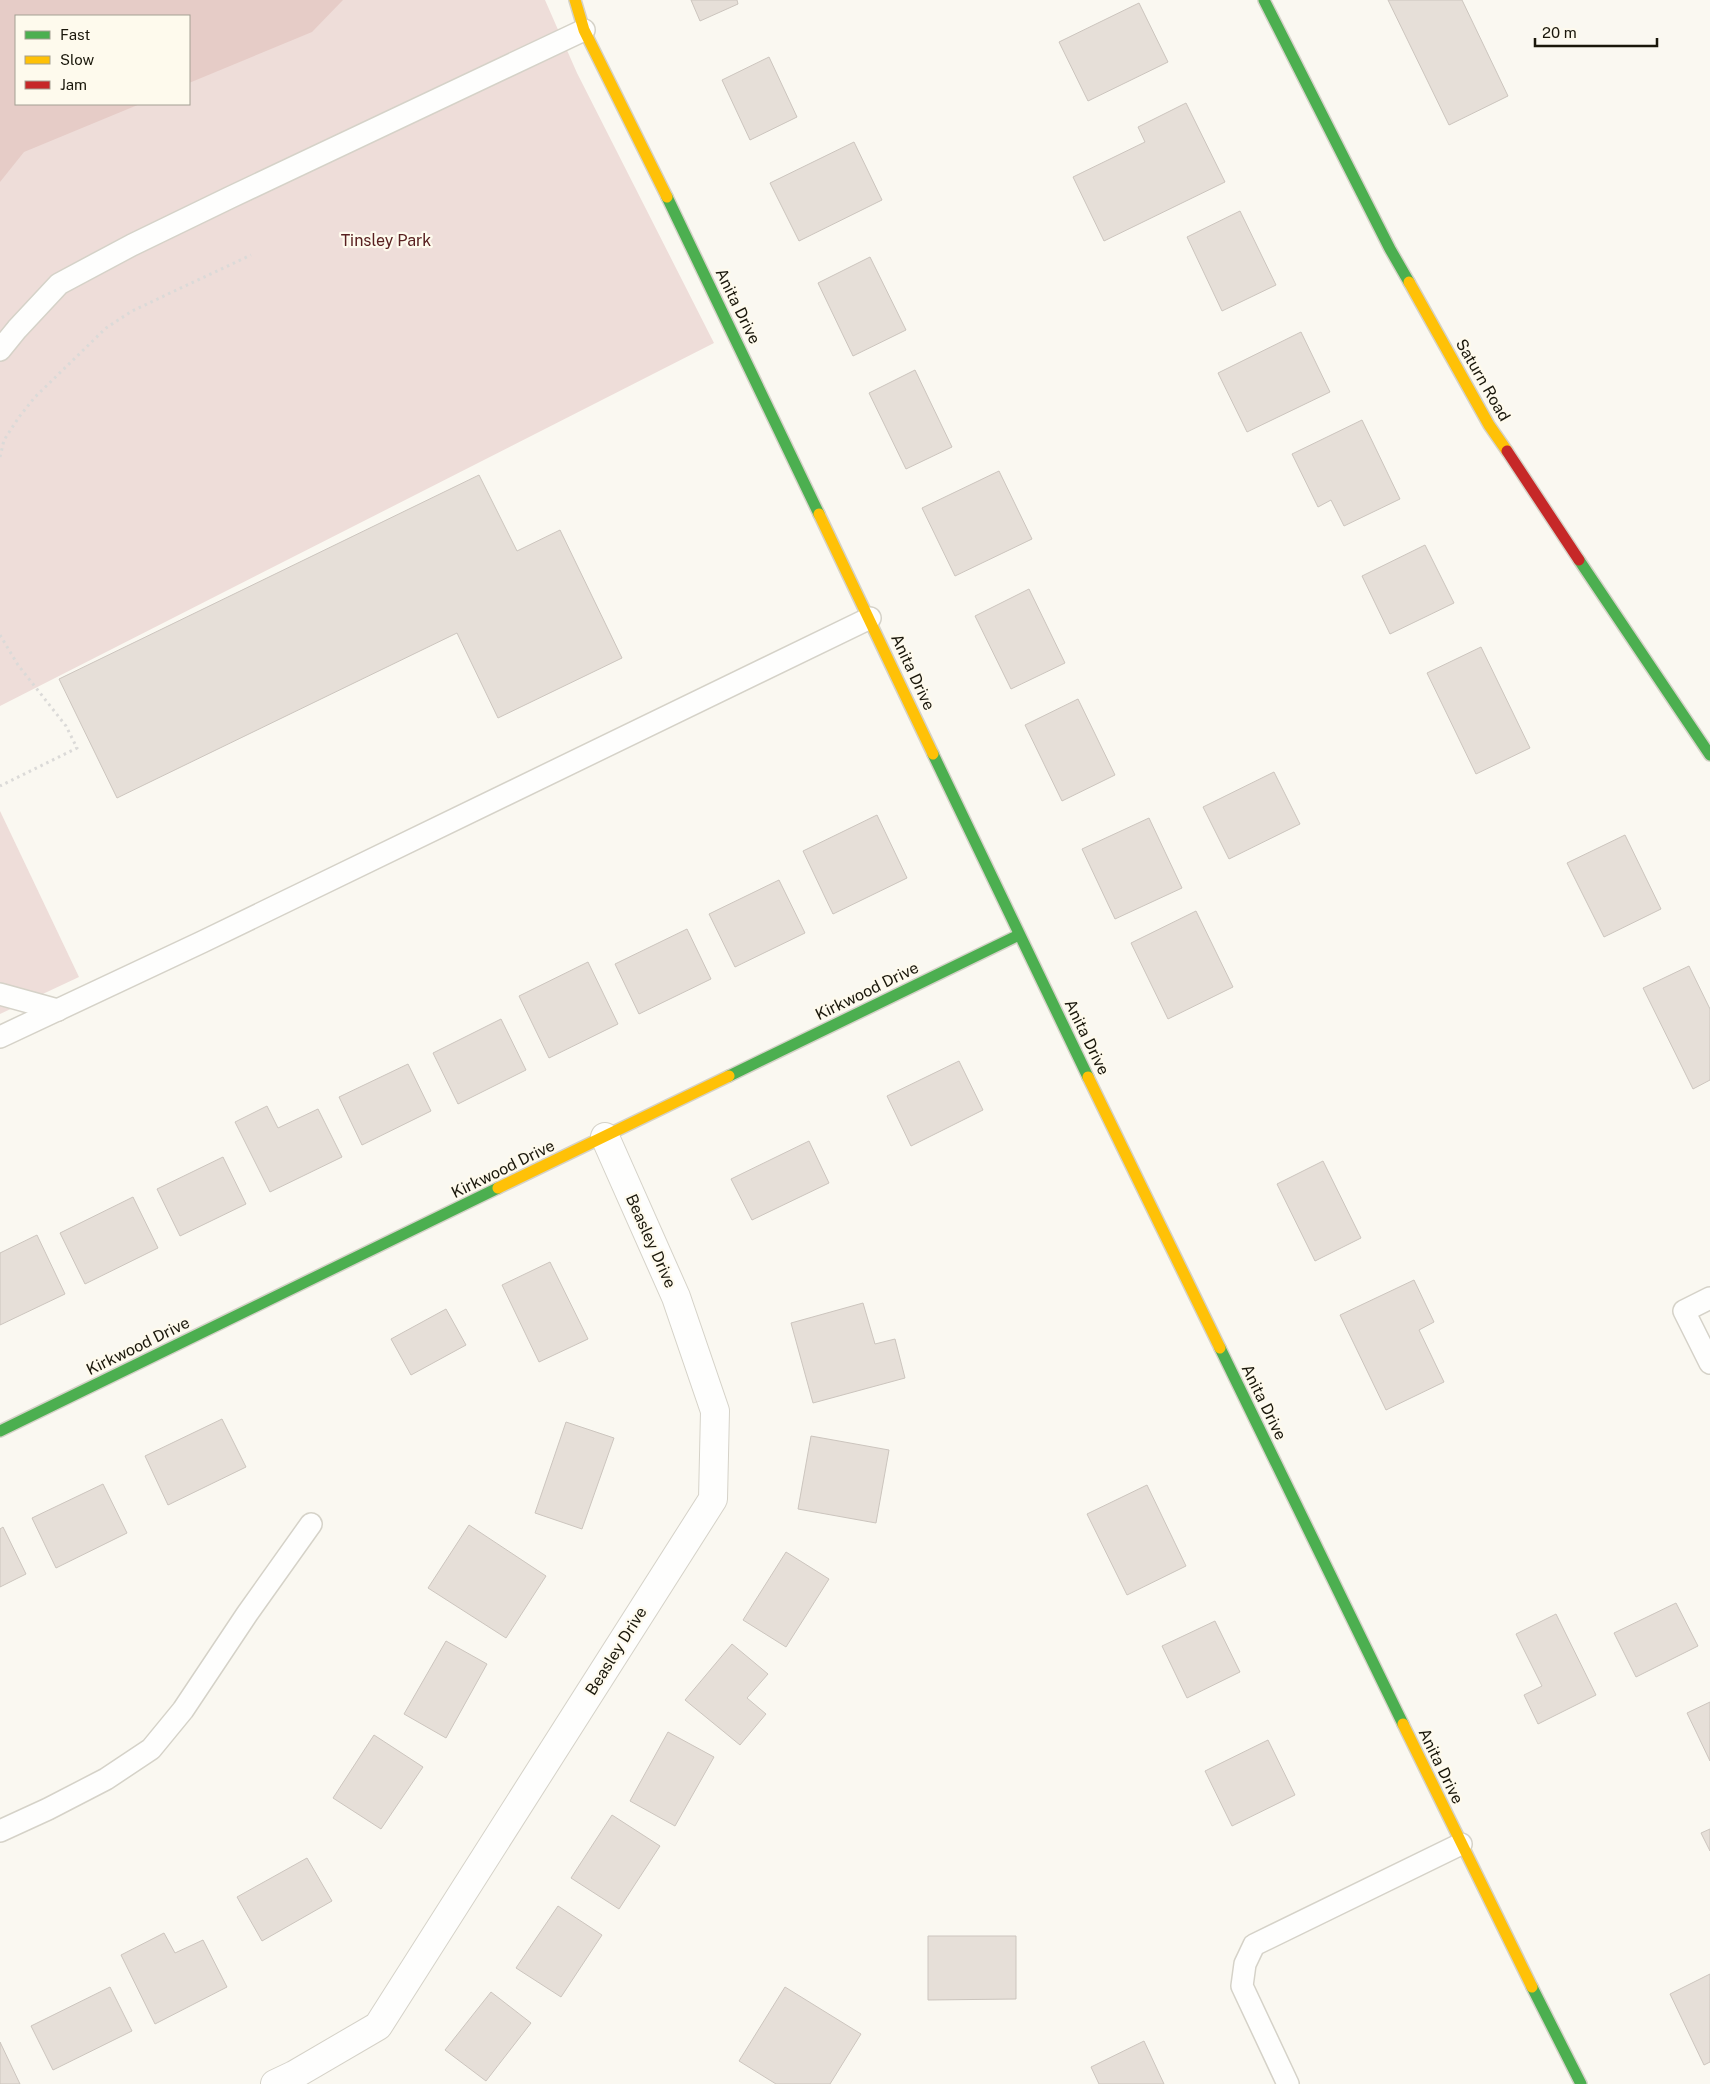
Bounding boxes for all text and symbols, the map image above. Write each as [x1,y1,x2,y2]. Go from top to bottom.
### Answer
legend [15,15,190,105]
scale bar [1535,15,1658,47]
text: 20 m [1542,24,1577,41]
text: Fast [60,26,90,43]
text: Slow [60,51,95,68]
text: Jam [60,76,87,93]
park label: Tinsley Park [341,231,431,250]
street label: Anita Drive [712,265,764,347]
street label: Saturn Road [1452,335,1514,425]
street label: Anita Drive [887,631,939,713]
street label: Kirkwood Drive [812,958,922,1024]
street label: Anita Drive [1061,996,1113,1078]
street label: Kirkwood Drive [448,1136,558,1202]
street label: Beasley Drive [622,1191,680,1291]
street label: Kirkwood Drive [83,1313,193,1379]
street label: Anita Drive [1238,1361,1290,1443]
street label: Beasley Drive [581,1603,651,1699]
street label: Anita Drive [1415,1725,1467,1807]

